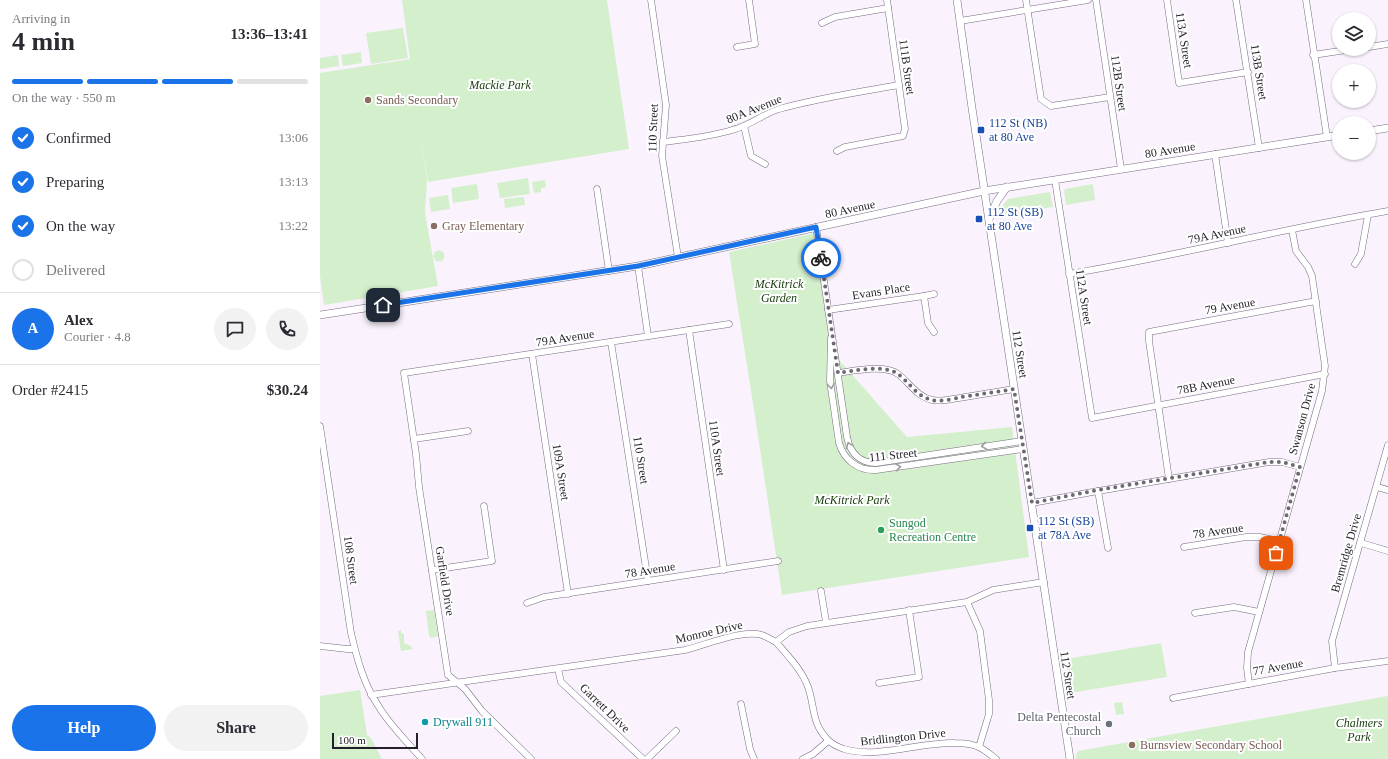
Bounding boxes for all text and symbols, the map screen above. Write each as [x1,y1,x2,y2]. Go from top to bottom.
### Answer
text: Arriving in [12,11,70,26]
street label: 113A Street [1173,11,1195,70]
map controls [1332,12,1376,160]
button: layers [1332,12,1376,56]
text: 13:36–13:41 [231,26,308,42]
text: 4 min [12,27,75,56]
street label: 111B Street [896,38,918,96]
street label: 113B Street [1248,43,1270,102]
street label: 112B Street [1108,54,1130,113]
button: + [1332,64,1376,108]
park label: Mackie Park [468,78,531,92]
text: On the way · 550 m [12,90,116,105]
street label: 80A Avenue [724,91,784,127]
place label: Sands Secondary [376,93,458,107]
marker: Sands Secondary [363,95,373,105]
street label: 110 Street [645,103,661,153]
place label: 112 St (NB) at 80 Ave [989,116,1047,144]
button: − [1332,116,1376,160]
marker: 112 St (NB) at 80 Ave [976,125,986,135]
icon: check [12,127,34,149]
text: Confirmed [46,130,111,146]
text: 13:06 [278,130,308,145]
street label: 80 Avenue [1144,139,1196,161]
icon: check [12,171,34,193]
text: Preparing [46,174,104,190]
text: 13:13 [278,174,308,189]
street label: 80 Avenue [824,197,876,221]
place label: 112 St (SB) at 80 Ave [987,205,1043,233]
marker: 112 St (SB) at 80 Ave [974,214,984,224]
icon: check [12,215,34,237]
text: On the way [46,218,115,234]
text: 13:22 [278,218,308,233]
place label: Gray Elementary [442,219,524,233]
marker: Gray Elementary [429,221,439,231]
street label: 79A Avenue [1187,221,1247,247]
courier [801,238,841,278]
icon: bike [810,247,832,269]
text: Delivered [46,262,105,278]
street label: 112A Street [1073,268,1095,327]
park label: McKitrick Garden [754,277,804,305]
street label: Evans Place [851,280,911,302]
pin [366,288,400,322]
icon: home [372,294,394,316]
street label: 79 Avenue [1204,295,1256,317]
button: chat [214,308,256,350]
button: phone [266,308,308,350]
text: Alex [64,312,93,328]
text: A [28,320,38,336]
street label: 79A Avenue [535,326,595,350]
text: Courier · 4.8 [64,329,131,344]
street label: 112 Street [1009,329,1031,380]
street label: 78B Avenue [1176,373,1236,397]
text: Order #2415 [12,382,88,398]
text: $30.24 [267,382,308,398]
street label: Swanson Drive [1286,382,1318,456]
one-way arrow [826,383,835,389]
street label: 110A Street [706,419,728,478]
street label: 110 Street [630,435,652,486]
one-way arrow [846,441,854,448]
one-way arrow [981,441,987,450]
street label: 109A Street [550,443,572,502]
street label: 111 Street [868,445,918,464]
one-way arrow [895,463,901,472]
park label: McKitrick Park [814,493,890,507]
street label: Bremridge Drive [1328,512,1364,594]
place label: 112 St (SB) at 78A Ave [1038,514,1094,542]
place label: Sungod Recreation Centre [889,516,976,544]
street label: 78 Avenue [1192,521,1244,541]
marker: 112 St (SB) at 78A Ave [1025,523,1035,533]
marker: Sungod Recreation Centre [876,525,886,535]
street label: 108 Street [341,535,361,586]
pin [1259,536,1293,570]
icon: bag [1265,542,1287,564]
street label: Garfield Drive [433,545,457,617]
street label: 78 Avenue [624,559,676,581]
street label: Monroe Drive [674,617,744,647]
street label: 112 Street [1057,650,1079,701]
street label: 77 Avenue [1252,656,1304,678]
street label: Garrett Drive [577,681,633,735]
button: Help [12,705,156,751]
button: Share [164,705,308,751]
place label: Delta Pentecostal Church [1017,710,1102,738]
place label: Drywall 911 [433,715,493,729]
park label: Chalmers Park [1336,716,1383,744]
marker: Drywall 911 [420,717,430,727]
marker: Delta Pentecostal Church [1104,719,1114,729]
street label: Bridlington Drive [860,726,946,748]
scale bar [332,731,418,750]
text: 100 m [338,734,366,746]
place label: Burnsview Secondary School [1140,738,1283,752]
marker: Burnsview Secondary School [1127,740,1137,750]

